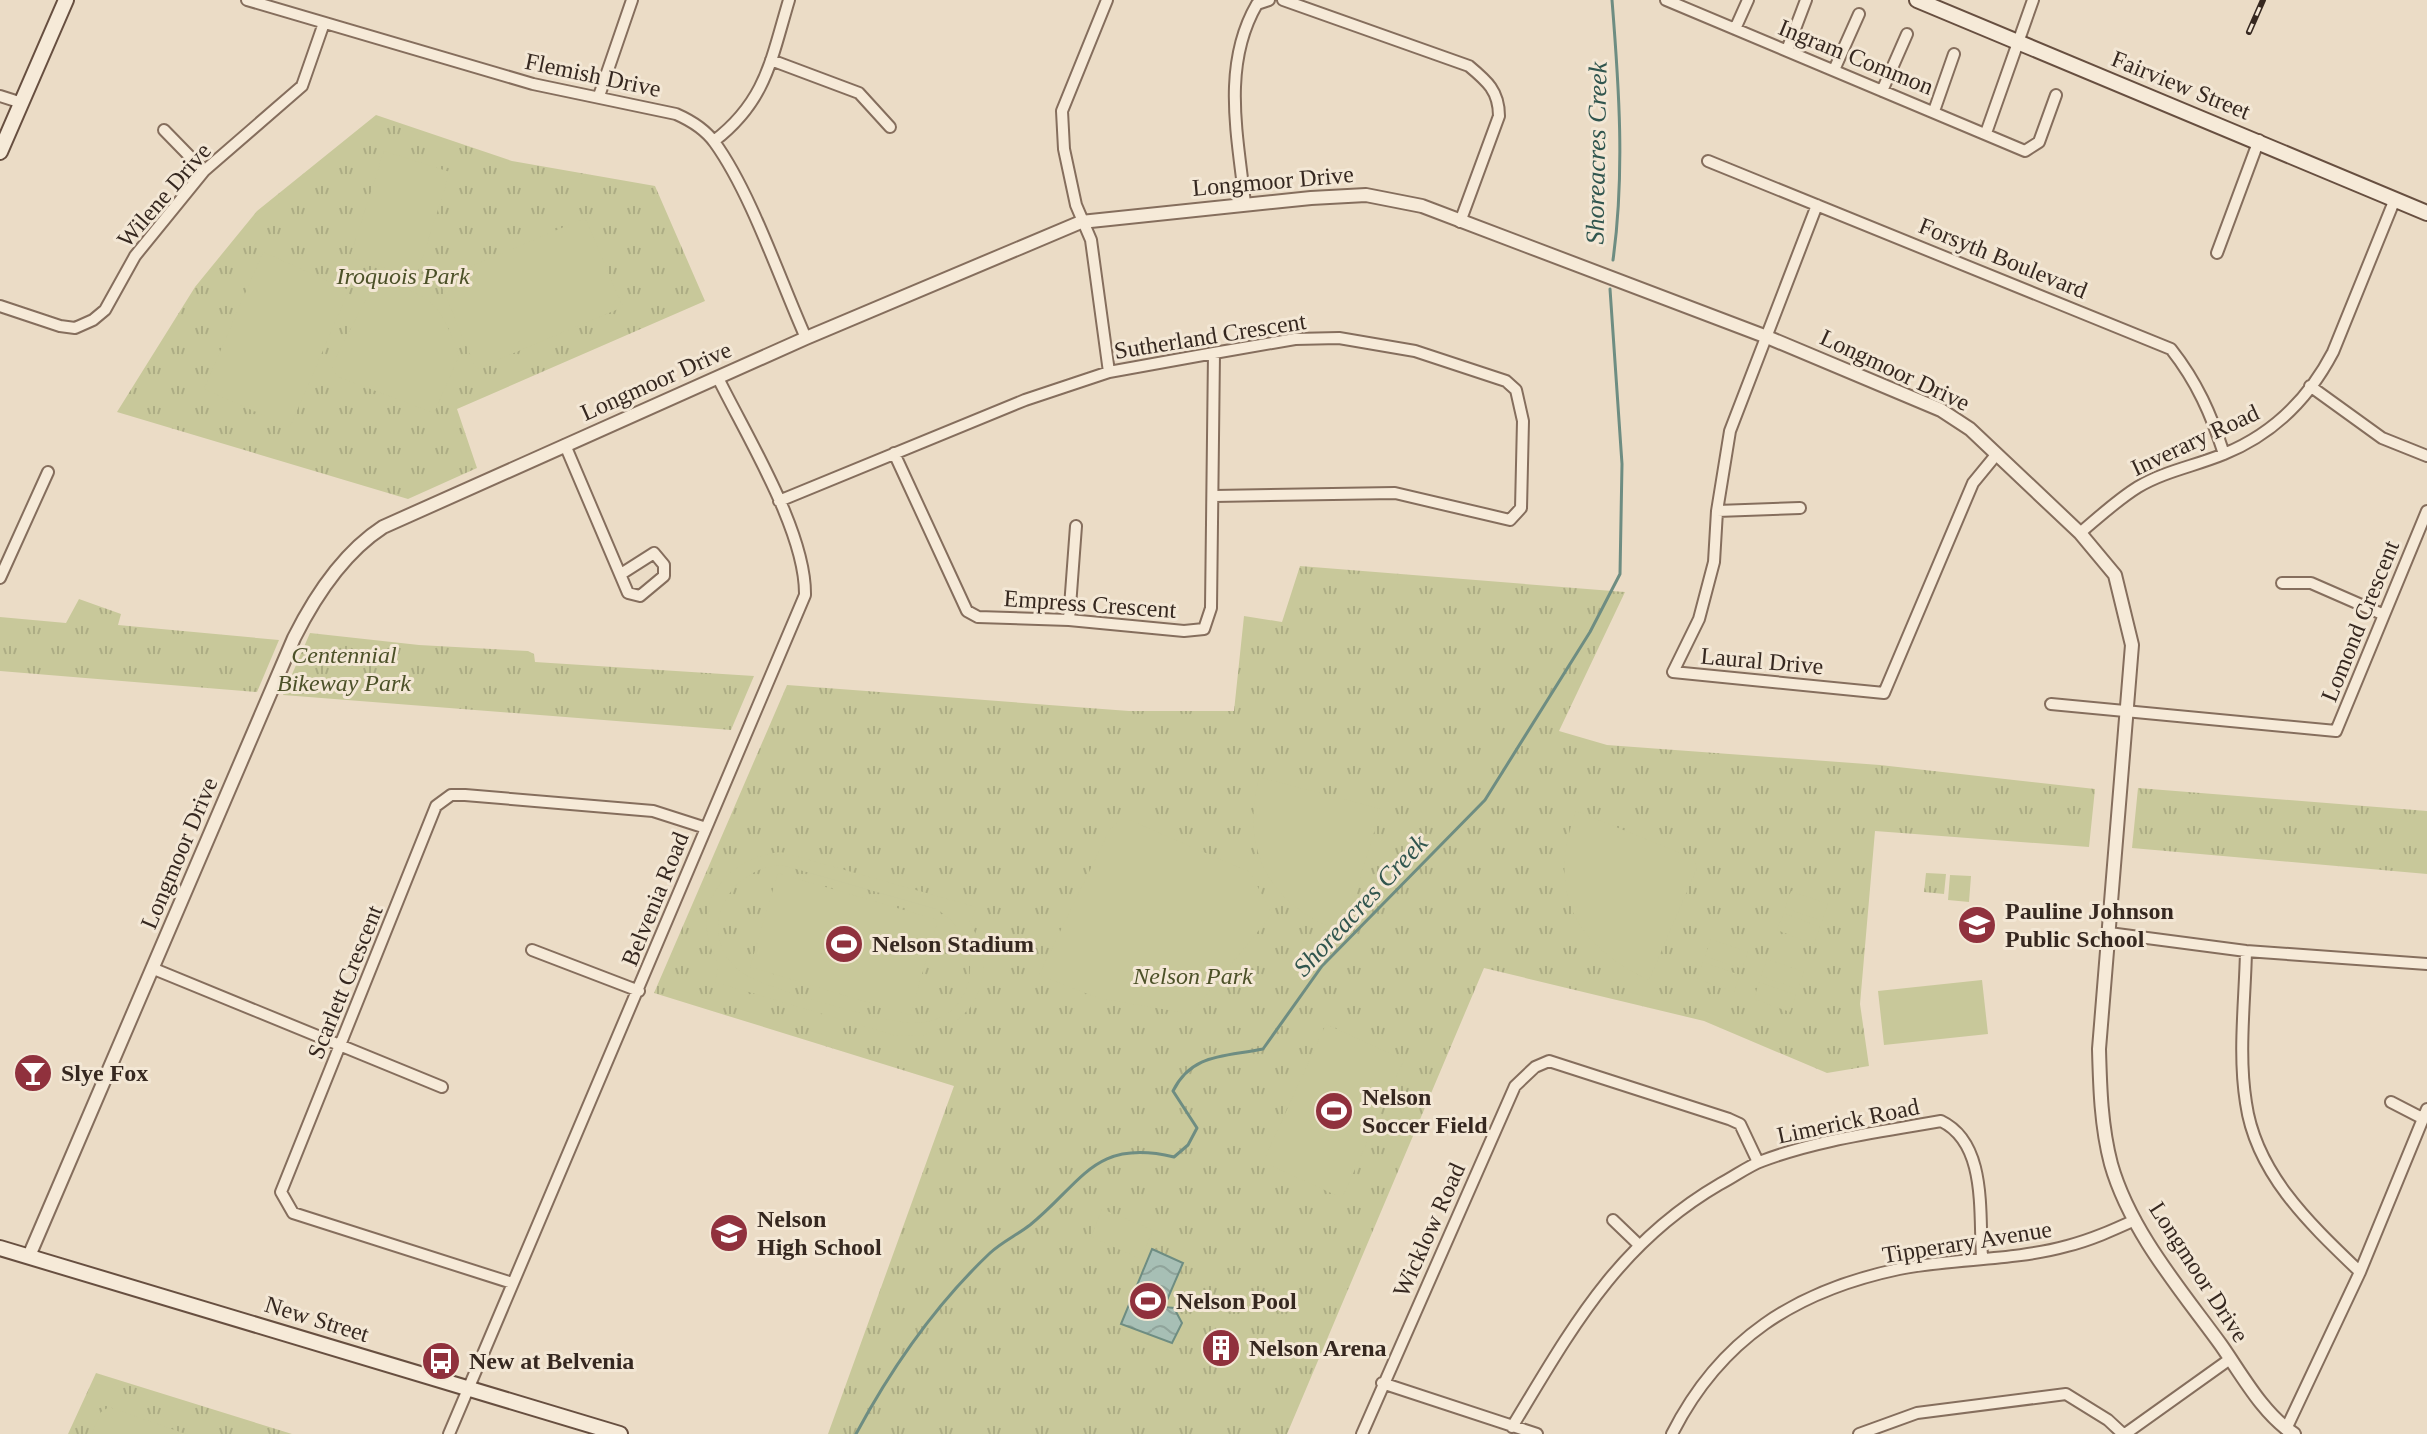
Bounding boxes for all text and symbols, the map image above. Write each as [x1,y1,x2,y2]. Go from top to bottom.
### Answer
street label: Ingram Common [1775,14,1937,100]
street label: Fairview Street [2108,45,2254,125]
street label: Flemish Drive [523,48,663,102]
water label: Shoreacres Creek [1580,61,1613,245]
street label: Wilene Drive [112,138,216,252]
street label: Longmoor Drive [1191,161,1355,201]
street label: Forsyth Boulevard [1915,212,2091,304]
park label: Iroquois Park [335,263,470,289]
street label: Sutherland Crescent [1112,308,1308,364]
street label: Longmoor Drive [1816,324,1974,416]
street label: Longmoor Drive [577,336,735,426]
street label: Inverary Road [2127,399,2263,481]
street label: Lomond Crescent [2316,536,2404,705]
street label: Empress Crescent [1003,585,1177,623]
park label: Centennial Bikeway Park [277,642,411,696]
street label: Laural Drive [1699,643,1825,679]
street label: Longmoor Drive [135,773,223,933]
street label: Belvenia Road [616,828,694,970]
water label: Shoreacres Creek [1287,828,1434,982]
place label: Pauline Johnson Public School [2005,898,2174,952]
street label: Scarlett Crescent [302,901,388,1063]
school or university icon: Pauline Johnson Public School [1956,904,1998,946]
sports icon: Nelson Stadium [823,923,865,965]
place label: Nelson Stadium [872,931,1034,957]
park label: Nelson Park [1132,963,1253,989]
bar icon: Slye Fox [12,1052,54,1094]
place label: Slye Fox [61,1060,148,1086]
place label: Nelson Soccer Field [1362,1084,1488,1138]
sports icon: Nelson Soccer Field [1313,1090,1355,1132]
street label: Limerick Road [1775,1093,1921,1149]
street label: Wicklow Road [1388,1159,1470,1301]
street label: Longmoor Drive [2144,1197,2254,1347]
place label: Nelson High School [757,1206,882,1260]
school or university icon: Nelson High School [708,1212,750,1254]
street label: Tipperary Avenue [1880,1216,2054,1268]
sports icon: Nelson Pool [1127,1280,1169,1322]
place label: Nelson Pool [1176,1288,1297,1314]
street label: New Street [262,1291,372,1347]
building icon: Nelson Arena [1200,1327,1242,1369]
place label: Nelson Arena [1249,1335,1387,1361]
bus stop icon: New at Belvenia [420,1340,462,1382]
place label: New at Belvenia [469,1348,634,1374]

